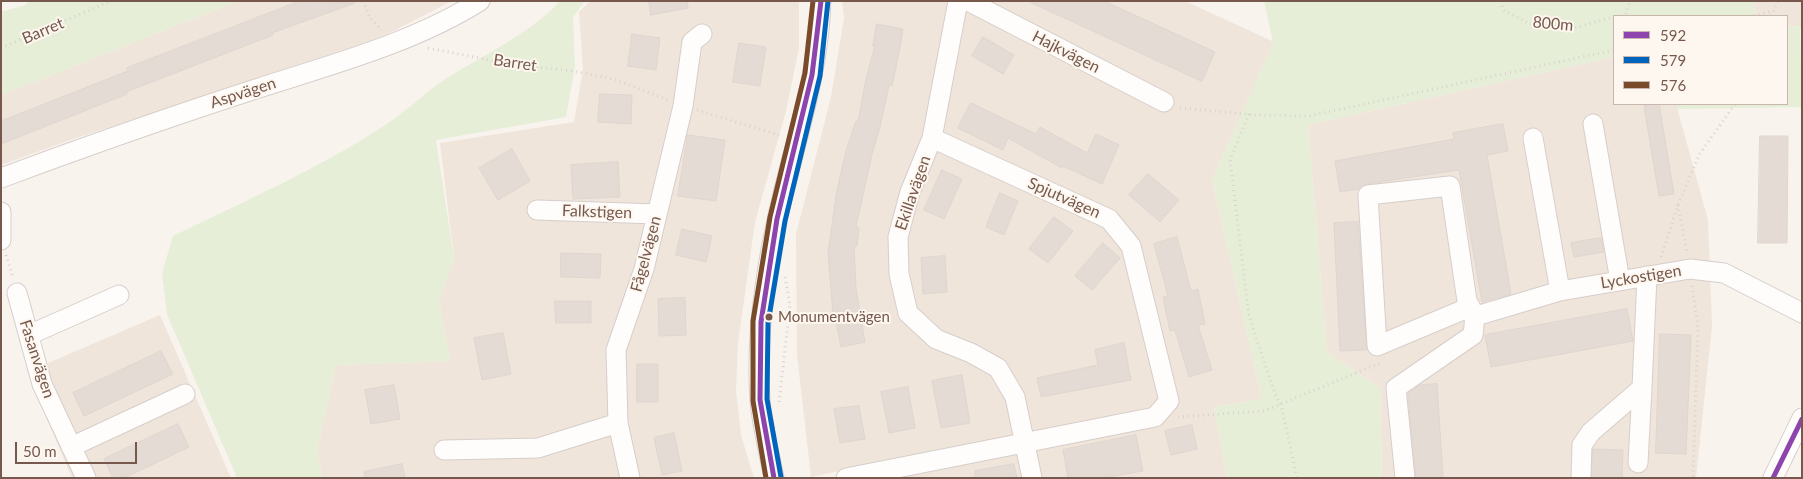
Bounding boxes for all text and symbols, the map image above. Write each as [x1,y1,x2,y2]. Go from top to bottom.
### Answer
street label: 800m [1532,13,1574,35]
street label: Barret [19,14,67,48]
legend [1613,15,1788,105]
text: 592 [1660,26,1686,44]
street label: Hajkvägen [1029,27,1103,77]
street label: Barret [492,50,538,76]
text: 579 [1660,51,1686,69]
street label: Aspvägen [208,73,278,113]
text: 576 [1660,76,1686,94]
street label: Ekillavägen [891,153,935,233]
street label: Spjutvägen [1025,173,1103,223]
street label: Falkstigen [562,201,632,223]
street label: Fågelvägen [627,214,665,294]
street label: Lyckostigen [1599,261,1683,293]
place label: Monumentvägen [778,308,890,326]
marker: Monumentvägen [764,312,774,322]
street label: Fasanvägen [15,317,59,401]
scale bar [18,432,140,464]
text: 50 m [23,442,57,460]

